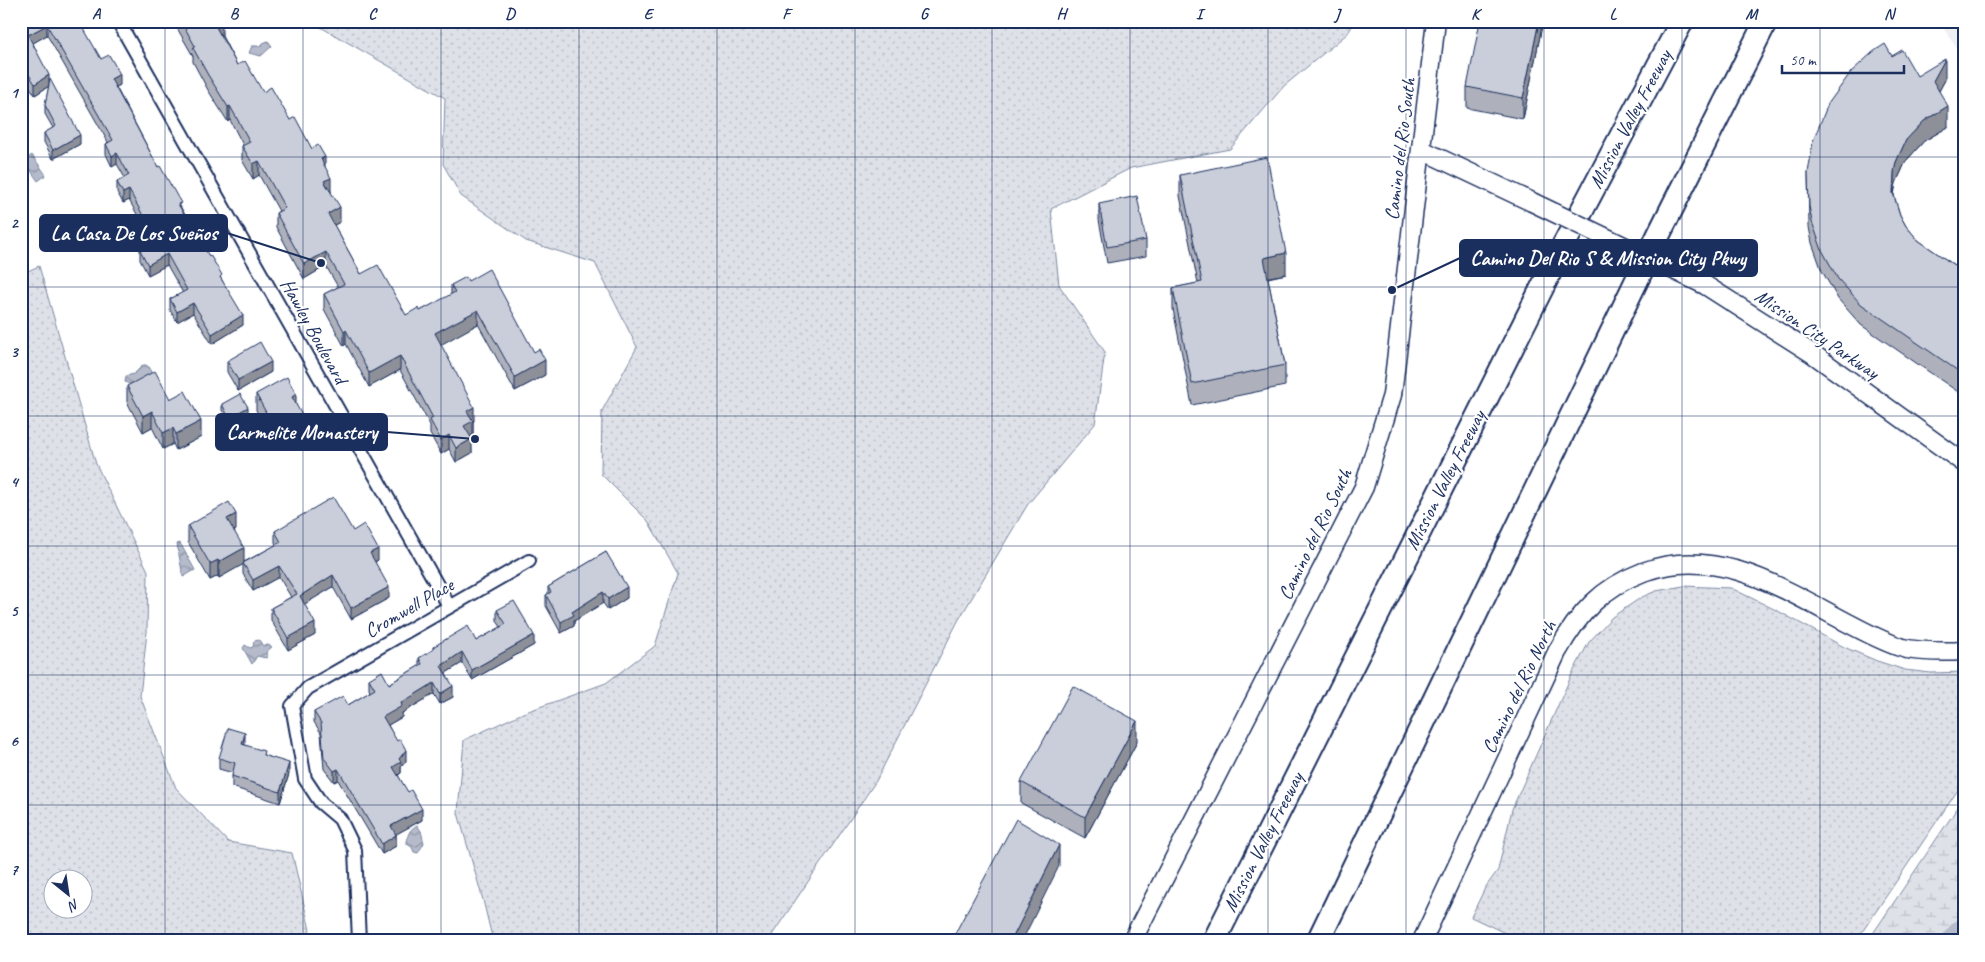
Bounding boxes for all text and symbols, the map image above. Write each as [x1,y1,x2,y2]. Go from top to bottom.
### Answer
text: A [92,4,102,24]
text: B [230,4,240,24]
text: C [368,4,378,24]
text: D [505,4,516,24]
text: E [644,4,655,24]
text: F [782,4,793,24]
text: G [920,4,930,24]
text: H [1056,4,1068,24]
text: I [1196,4,1206,24]
text: J [1333,4,1342,24]
text: K [1471,4,1483,24]
text: L [1610,4,1618,24]
text: M [1745,4,1759,24]
text: N [1884,4,1897,24]
scale bar [1782,42,1905,74]
street label: Mission Valley Freeway [1583,44,1678,193]
text: 50 m [1790,51,1817,70]
street label: Camino del Rio South [1379,76,1421,222]
text: 1 [10,83,19,103]
text: 2 [10,213,19,233]
callout: La Casa De Los Sueños [40,215,227,251]
text: La Casa De Los Sueños [51,220,220,246]
callout: Camino Del Rio S & Mission City Pkwy [1460,240,1757,276]
text: Camino Del Rio S & Mission City Pkwy [1470,245,1748,272]
street label: Hawley Boulevard [275,274,355,391]
street label: Mission City Parkway [1750,283,1886,386]
text: 3 [10,342,19,362]
street label: Mission Valley Freeway [1399,404,1492,554]
callout: Carmelite Monastery [216,414,387,450]
text: Carmelite Monastery [226,419,380,445]
street label: Camino del Rio South [1272,463,1358,604]
text: 4 [10,472,19,492]
street label: Cromwell Place [360,572,459,644]
text: 5 [11,601,20,621]
street label: Camino del Rio North [1476,616,1562,757]
text: 6 [10,731,19,751]
street label: Mission Valley Freeway [1217,766,1310,916]
text: 7 [10,860,19,880]
north arrow [42,870,92,920]
text: N [64,895,82,916]

